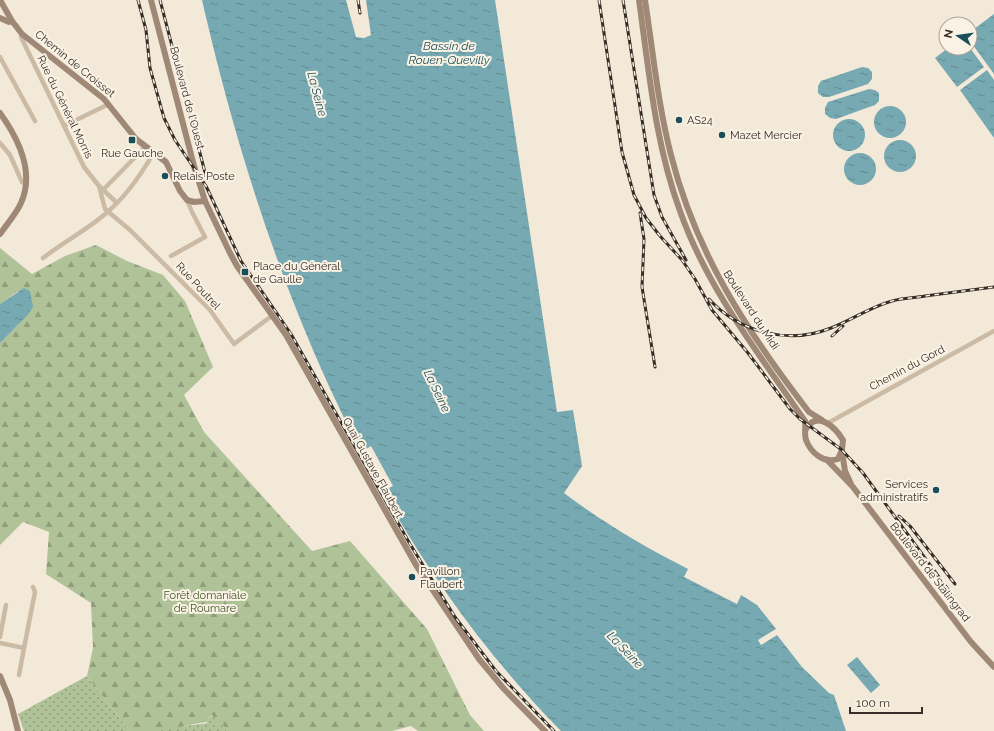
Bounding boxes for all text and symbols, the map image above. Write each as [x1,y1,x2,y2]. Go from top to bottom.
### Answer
north arrow [938,16,978,56]
street label: Chemin de Croisset [32,28,118,100]
text: N [941,28,956,39]
water label: Bassin de Rouen-Quevilly [408,39,491,67]
street label: Boulevard de l'Ouest [167,45,207,151]
street label: Rue du Général Morris [34,53,96,161]
water label: La Seine [304,70,330,118]
place label: AS24 [687,114,713,127]
marker: AS24 [674,115,684,125]
place label: Mazet Mercier [730,129,802,142]
marker: Mazet Mercier [717,130,727,140]
marker: Rue Gauche [127,135,137,145]
place label: Rue Gauche [101,147,164,160]
place label: Relais Poste [173,170,235,183]
marker: Relais Poste [160,171,170,181]
street label: Rue Poutrel [173,260,223,312]
place label: Place du Général de Gaulle [253,260,340,286]
marker: Place du Général de Gaulle [240,267,250,277]
street label: Boulevard du Midi [720,268,782,352]
street label: Chemin du Gord [867,343,947,393]
water label: La Seine [421,367,454,415]
street label: Quai Gustave Flaubert [340,415,406,521]
place label: Services administratifs [860,478,928,504]
marker: Services administratifs [931,485,941,495]
street label: Boulevard de Stalingrad [887,520,973,624]
place label: Pavillon Flaubert [420,565,463,591]
marker: Pavillon Flaubert [407,572,417,582]
park label: Forêt domaniale de Roumare [164,589,247,615]
water label: La Seine [604,629,646,672]
scale bar [850,689,922,715]
text: 100 m [856,696,890,710]

